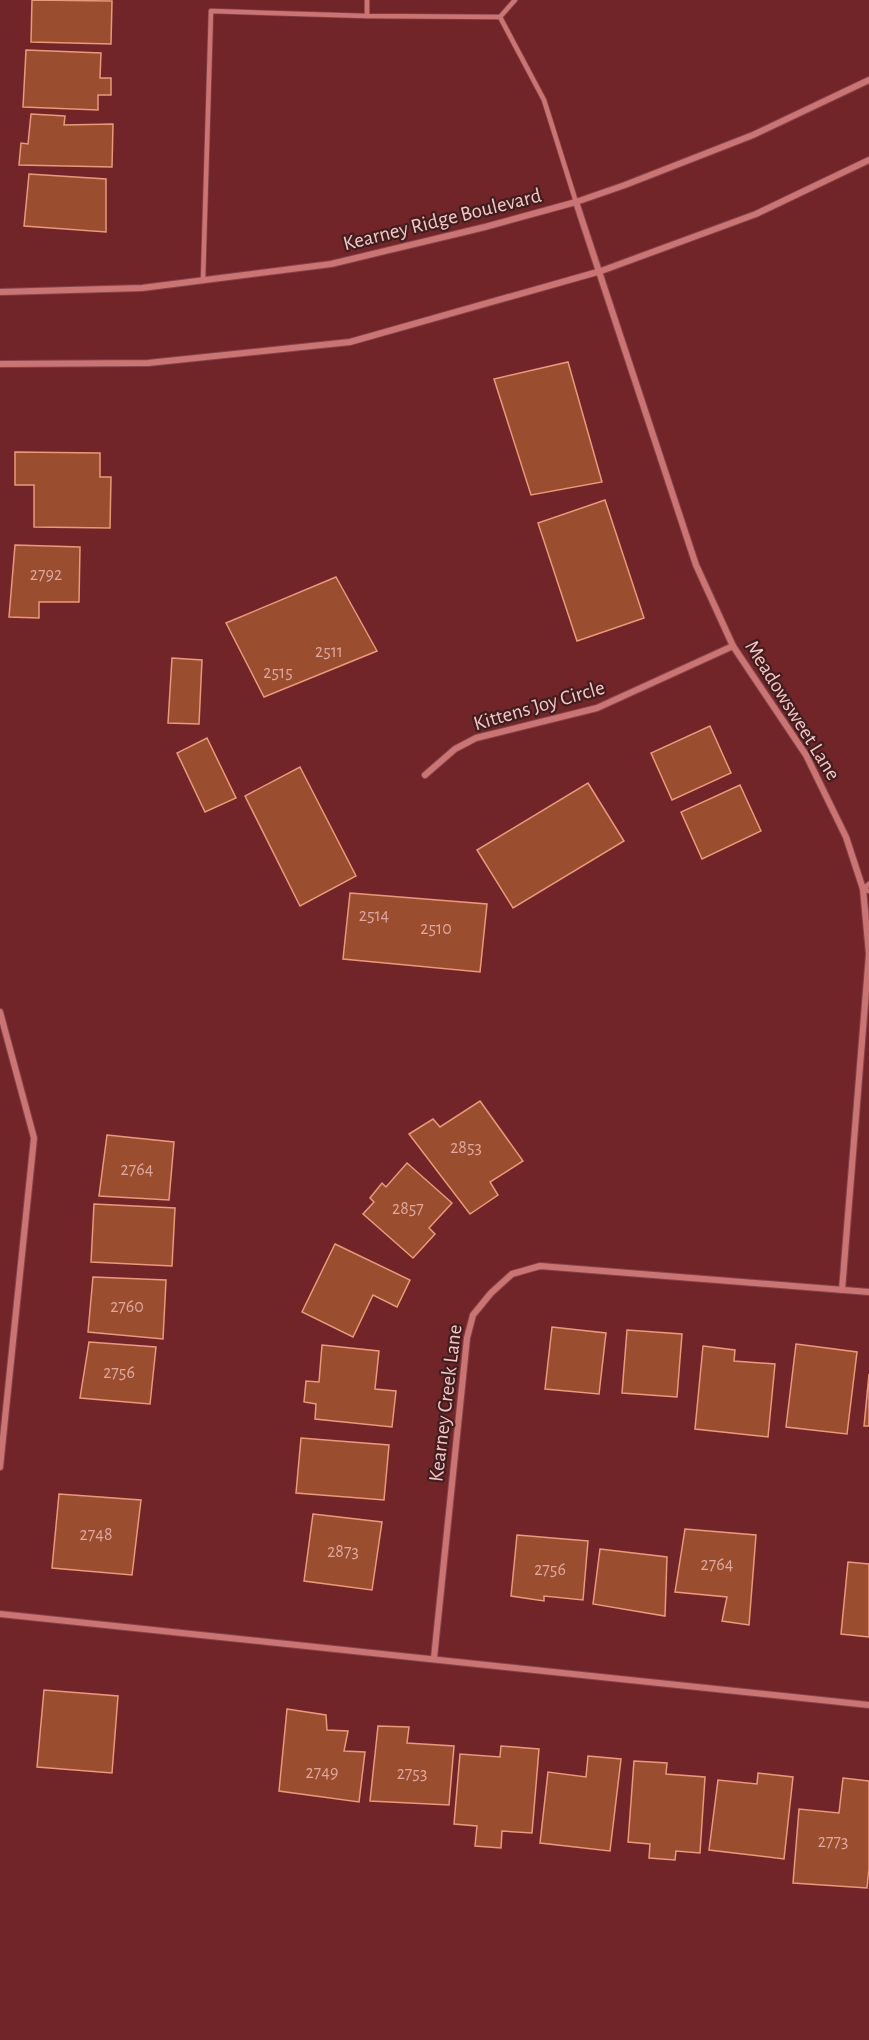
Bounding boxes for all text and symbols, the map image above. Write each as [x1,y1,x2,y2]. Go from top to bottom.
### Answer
street label: Kearney Ridge Boulevard [341,185,544,254]
house number: 2792 [30,566,62,584]
street label: Meadowsweet Lane [741,637,844,784]
house number: 2511 [315,643,343,661]
house number: 2515 [263,664,293,682]
street label: Kittens Joy Circle [471,677,607,734]
house number: 2514 [359,907,390,925]
house number: 2510 [420,920,452,938]
house number: 2853 [450,1139,482,1157]
house number: 2764 [121,1161,154,1179]
house number: 2857 [392,1200,424,1218]
house number: 2760 [110,1298,144,1316]
street label: Kearney Creek Lane [425,1323,466,1483]
house number: 2756 [103,1364,135,1382]
house number: 2748 [80,1526,112,1544]
house number: 2873 [327,1543,359,1561]
house number: 2764 [701,1556,734,1574]
house number: 2756 [534,1561,566,1579]
house number: 2749 [306,1764,338,1782]
house number: 2753 [397,1765,427,1783]
house number: 2773 [818,1833,848,1851]

